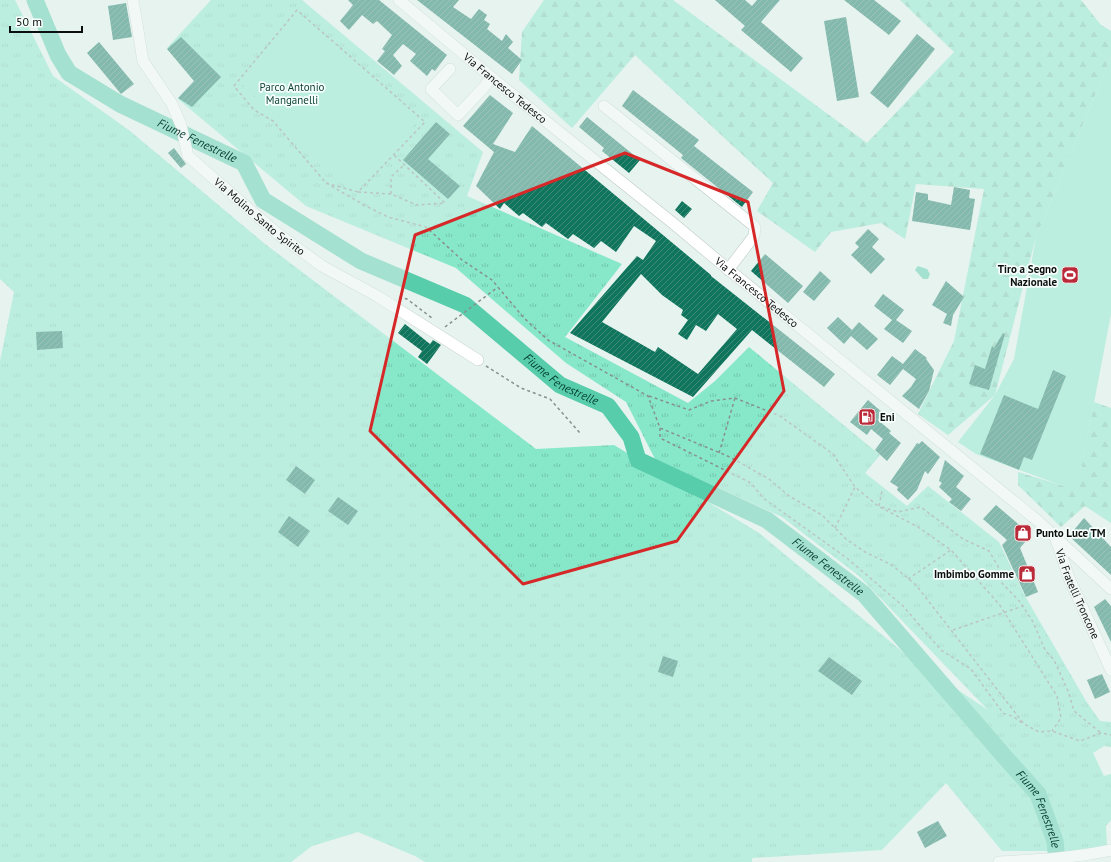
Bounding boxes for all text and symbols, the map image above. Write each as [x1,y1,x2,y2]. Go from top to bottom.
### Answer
scale bar [10,8,82,34]
text: 50 m [16,14,42,29]
street label: Via Francesco Tedesco [460,49,550,126]
park label: Parco Antonio Manganelli [260,80,325,107]
water label: Fiume Fenestrelle [155,115,240,166]
street label: Via Molino Santo Spirito [210,174,308,258]
street label: Via Francesco Tedesco [711,254,801,331]
place label: Tiro a Segno Nazionale [998,262,1057,289]
sports icon: Tiro a Segno Nazionale [1060,265,1080,285]
water label: Fiume Fenestrelle [521,350,602,408]
fuel station icon: Eni [857,407,877,427]
place label: Eni [880,410,895,424]
shop icon: Punto Luce TM [1013,523,1033,543]
place label: Punto Luce TM [1036,526,1106,540]
water label: Fiume Fenestrelle [789,534,868,599]
street label: Via Fratelli Troncone [1052,546,1103,641]
shop icon: Imbimbo Gomme [1017,564,1037,584]
place label: Imbimbo Gomme [934,567,1014,581]
water label: Fiume Fenestrelle [1013,767,1064,849]

